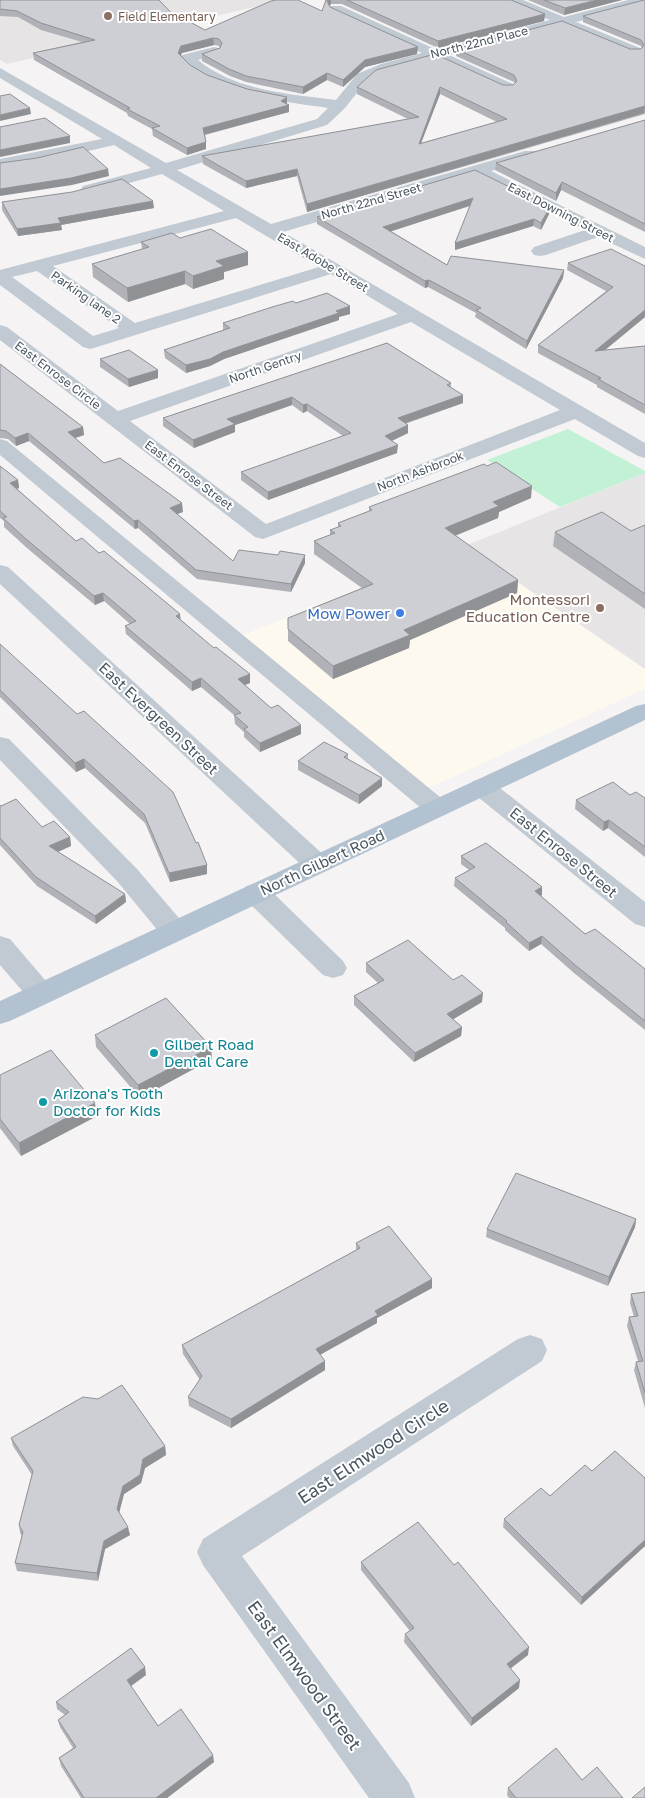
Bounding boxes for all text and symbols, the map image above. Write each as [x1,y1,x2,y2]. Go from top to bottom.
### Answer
place label: Field Elementary [118,9,216,24]
marker: Field Elementary [102,10,114,22]
street label: North 22nd Place [429,23,529,61]
street label: North 22nd Street [319,179,423,222]
street label: East Downing Street [505,179,617,245]
street label: East Adobe Street [275,229,371,295]
street label: Parking lane 2 [48,267,124,327]
street label: East Enrose Circle [12,338,104,412]
street label: North Gentry [227,348,303,386]
street label: East Enrose Street [142,437,236,513]
street label: North Ashbrook [375,448,465,494]
place label: Montessori Education Centre [466,590,590,625]
marker: Montessori Education Centre [594,602,606,614]
place label: Mow Power [307,604,390,622]
marker: Mow Power [394,607,406,619]
street label: East Evergreen Street [96,658,222,778]
street label: East Enrose Street [507,803,621,901]
street label: North Gilbert Road [257,825,387,899]
place label: Gilbert Road Dental Care [164,1035,254,1070]
marker: Gilbert Road Dental Care [148,1047,160,1059]
place label: Arizona's Tooth Doctor for Kids [53,1084,163,1119]
marker: Arizona's Tooth Doctor for Kids [37,1096,49,1108]
street label: East Elmwood Circle [293,1394,453,1508]
street label: East Elmwood Street [243,1596,367,1754]

